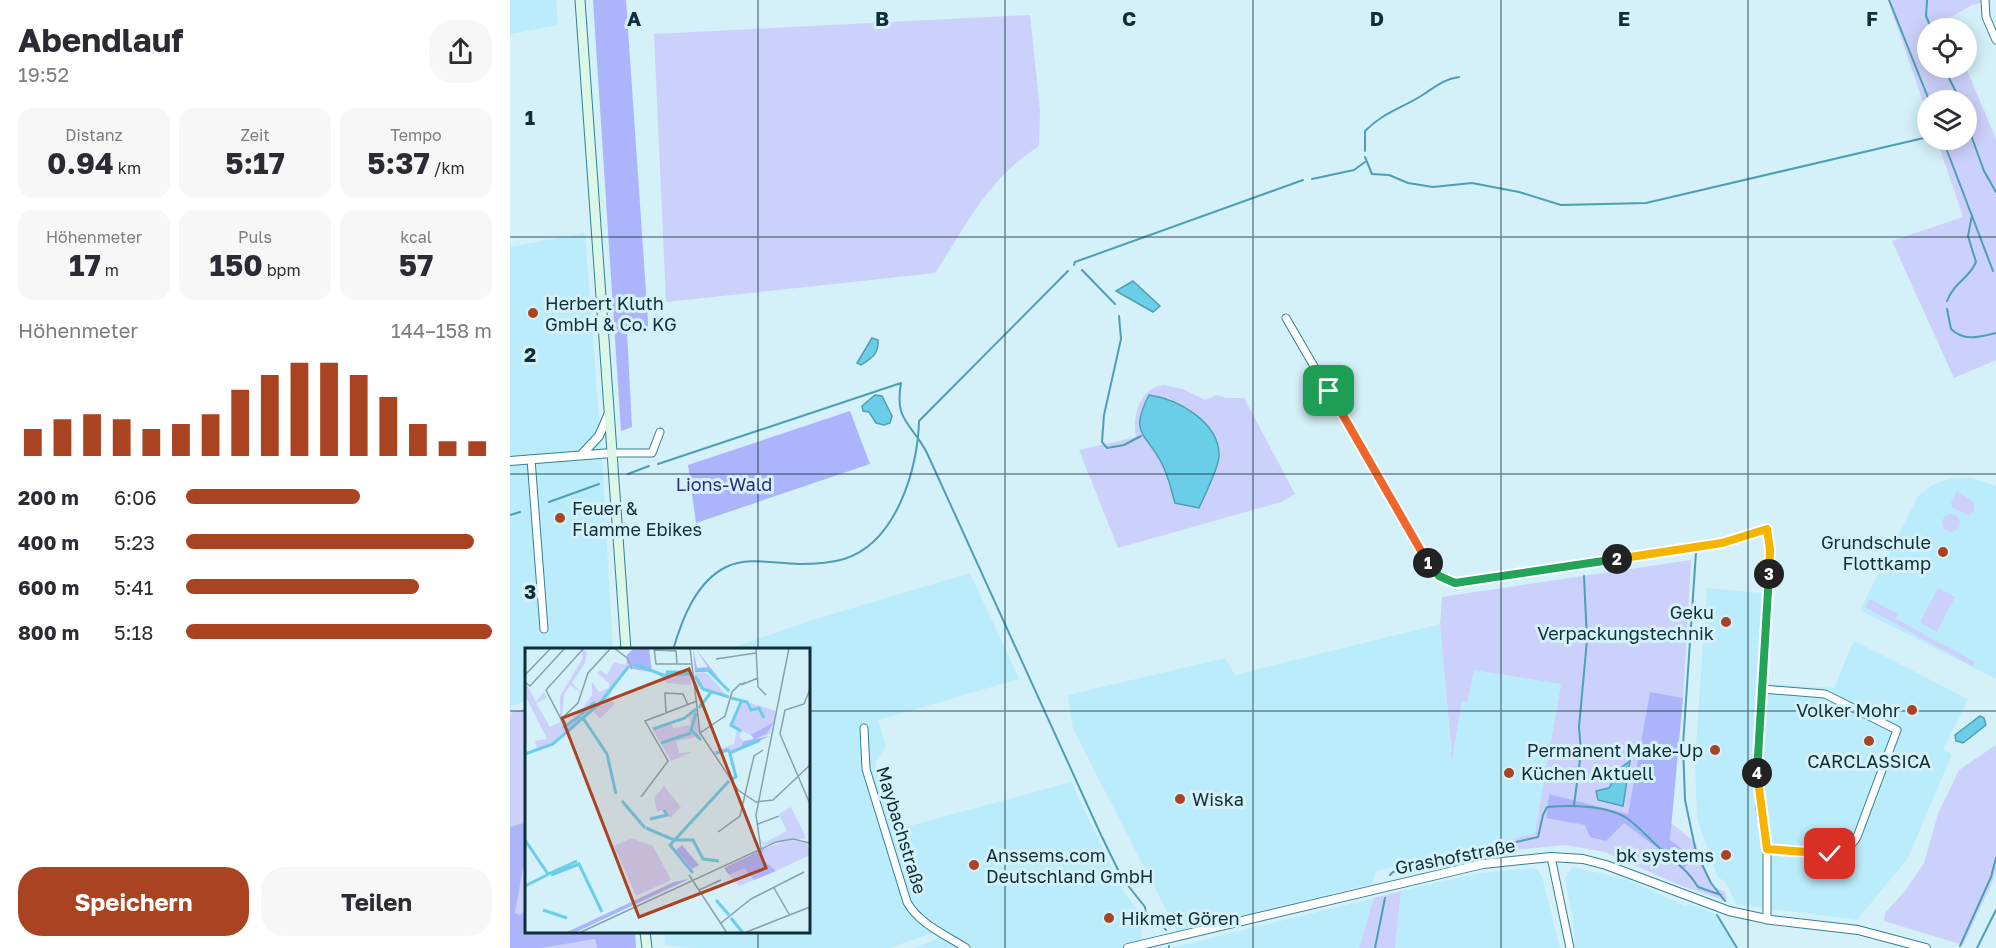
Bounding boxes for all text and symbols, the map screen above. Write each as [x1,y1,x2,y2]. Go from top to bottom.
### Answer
text: A [627,6,641,30]
text: B [875,6,889,30]
text: C [1122,6,1136,30]
text: D [1370,6,1384,30]
text: E [1618,6,1630,30]
text: F [1866,6,1878,30]
map controls [1917,18,1977,150]
button: locate [1917,18,1977,78]
text: Abendlauf [18,20,183,59]
button: share [429,20,492,83]
text: 19:52 [18,62,69,86]
button: layers [1917,90,1977,150]
text: 1 [525,105,535,129]
text: Distanz [65,125,123,145]
text: Zeit [240,125,270,145]
text: Tempo [390,125,442,145]
text: 0.94 [47,145,114,181]
text: 5:17 [225,145,285,181]
text: 5:37 [367,145,430,181]
text: km [114,158,141,178]
text: /km [430,158,465,178]
text: Höhenmeter [46,227,142,247]
text: Puls [238,227,272,247]
text: kcal [400,227,432,247]
text: 17 [69,247,101,283]
text: 150 [209,247,263,283]
text: 57 [399,247,433,283]
text: m [101,260,119,280]
text: bpm [263,260,301,280]
place label: Herbert Kluth GmbH & Co. KG [545,292,677,335]
marker: Herbert Kluth GmbH & Co. KG [526,306,540,320]
text: Höhenmeter [18,318,138,342]
text: 144–158 m [391,318,492,342]
text: 2 [524,342,536,366]
pin [1303,365,1354,416]
icon: arrive [1312,374,1345,407]
park label: Lions-Wald [676,473,772,495]
text: 200 m [18,485,79,509]
text: 6:06 [114,485,157,509]
place label: Feuer & Flamme Ebikes [572,497,702,540]
marker: Feuer & Flamme Ebikes [553,511,567,525]
text: 400 m [18,530,79,554]
text: 5:23 [114,530,155,554]
place label: Grundschule Flottkamp [1821,531,1931,574]
pin: 2 [1602,544,1632,574]
marker: Grundschule Flottkamp [1936,545,1950,559]
pin: 1 [1413,548,1443,578]
text: 2 [1612,549,1622,569]
text: 1 [1424,553,1432,573]
pin: 3 [1754,559,1784,589]
text: 3 [1764,564,1774,584]
text: 600 m [18,575,79,599]
text: 5:41 [114,575,154,599]
text: 3 [524,579,536,603]
place label: Geku Verpackungstechnik [1537,601,1714,644]
marker: Geku Verpackungstechnik [1719,615,1733,629]
text: 800 m [18,620,79,644]
text: 5:18 [114,620,154,644]
inset map [525,648,810,933]
place label: Volker Mohr [1796,699,1900,721]
marker: Volker Mohr [1905,703,1919,717]
marker: CARCLASSICA [1862,734,1876,748]
place label: Permanent Make-Up [1527,739,1703,761]
marker: Permanent Make-Up [1708,743,1722,757]
place label: CARCLASSICA [1807,750,1931,772]
pin: 4 [1742,758,1772,788]
place label: Küchen Aktuell [1521,762,1654,784]
text: 4 [1752,763,1762,783]
street label: Maybachstraße [872,764,932,896]
marker: Küchen Aktuell [1502,766,1516,780]
place label: Wiska [1192,788,1244,810]
marker: Wiska [1173,792,1187,806]
pin [1804,828,1855,879]
street label: Grashofstraße [1393,834,1517,878]
icon: check [1813,837,1846,870]
place label: Anssems.com Deutschland GmbH [986,844,1154,887]
place label: bk systems [1616,844,1714,866]
marker: bk systems [1719,848,1733,862]
marker: Anssems.com Deutschland GmbH [967,858,981,872]
button: Speichern [18,867,249,936]
button: Teilen [261,867,492,936]
place label: Hikmet Gören [1121,907,1240,929]
marker: Hikmet Gören [1102,911,1116,925]

